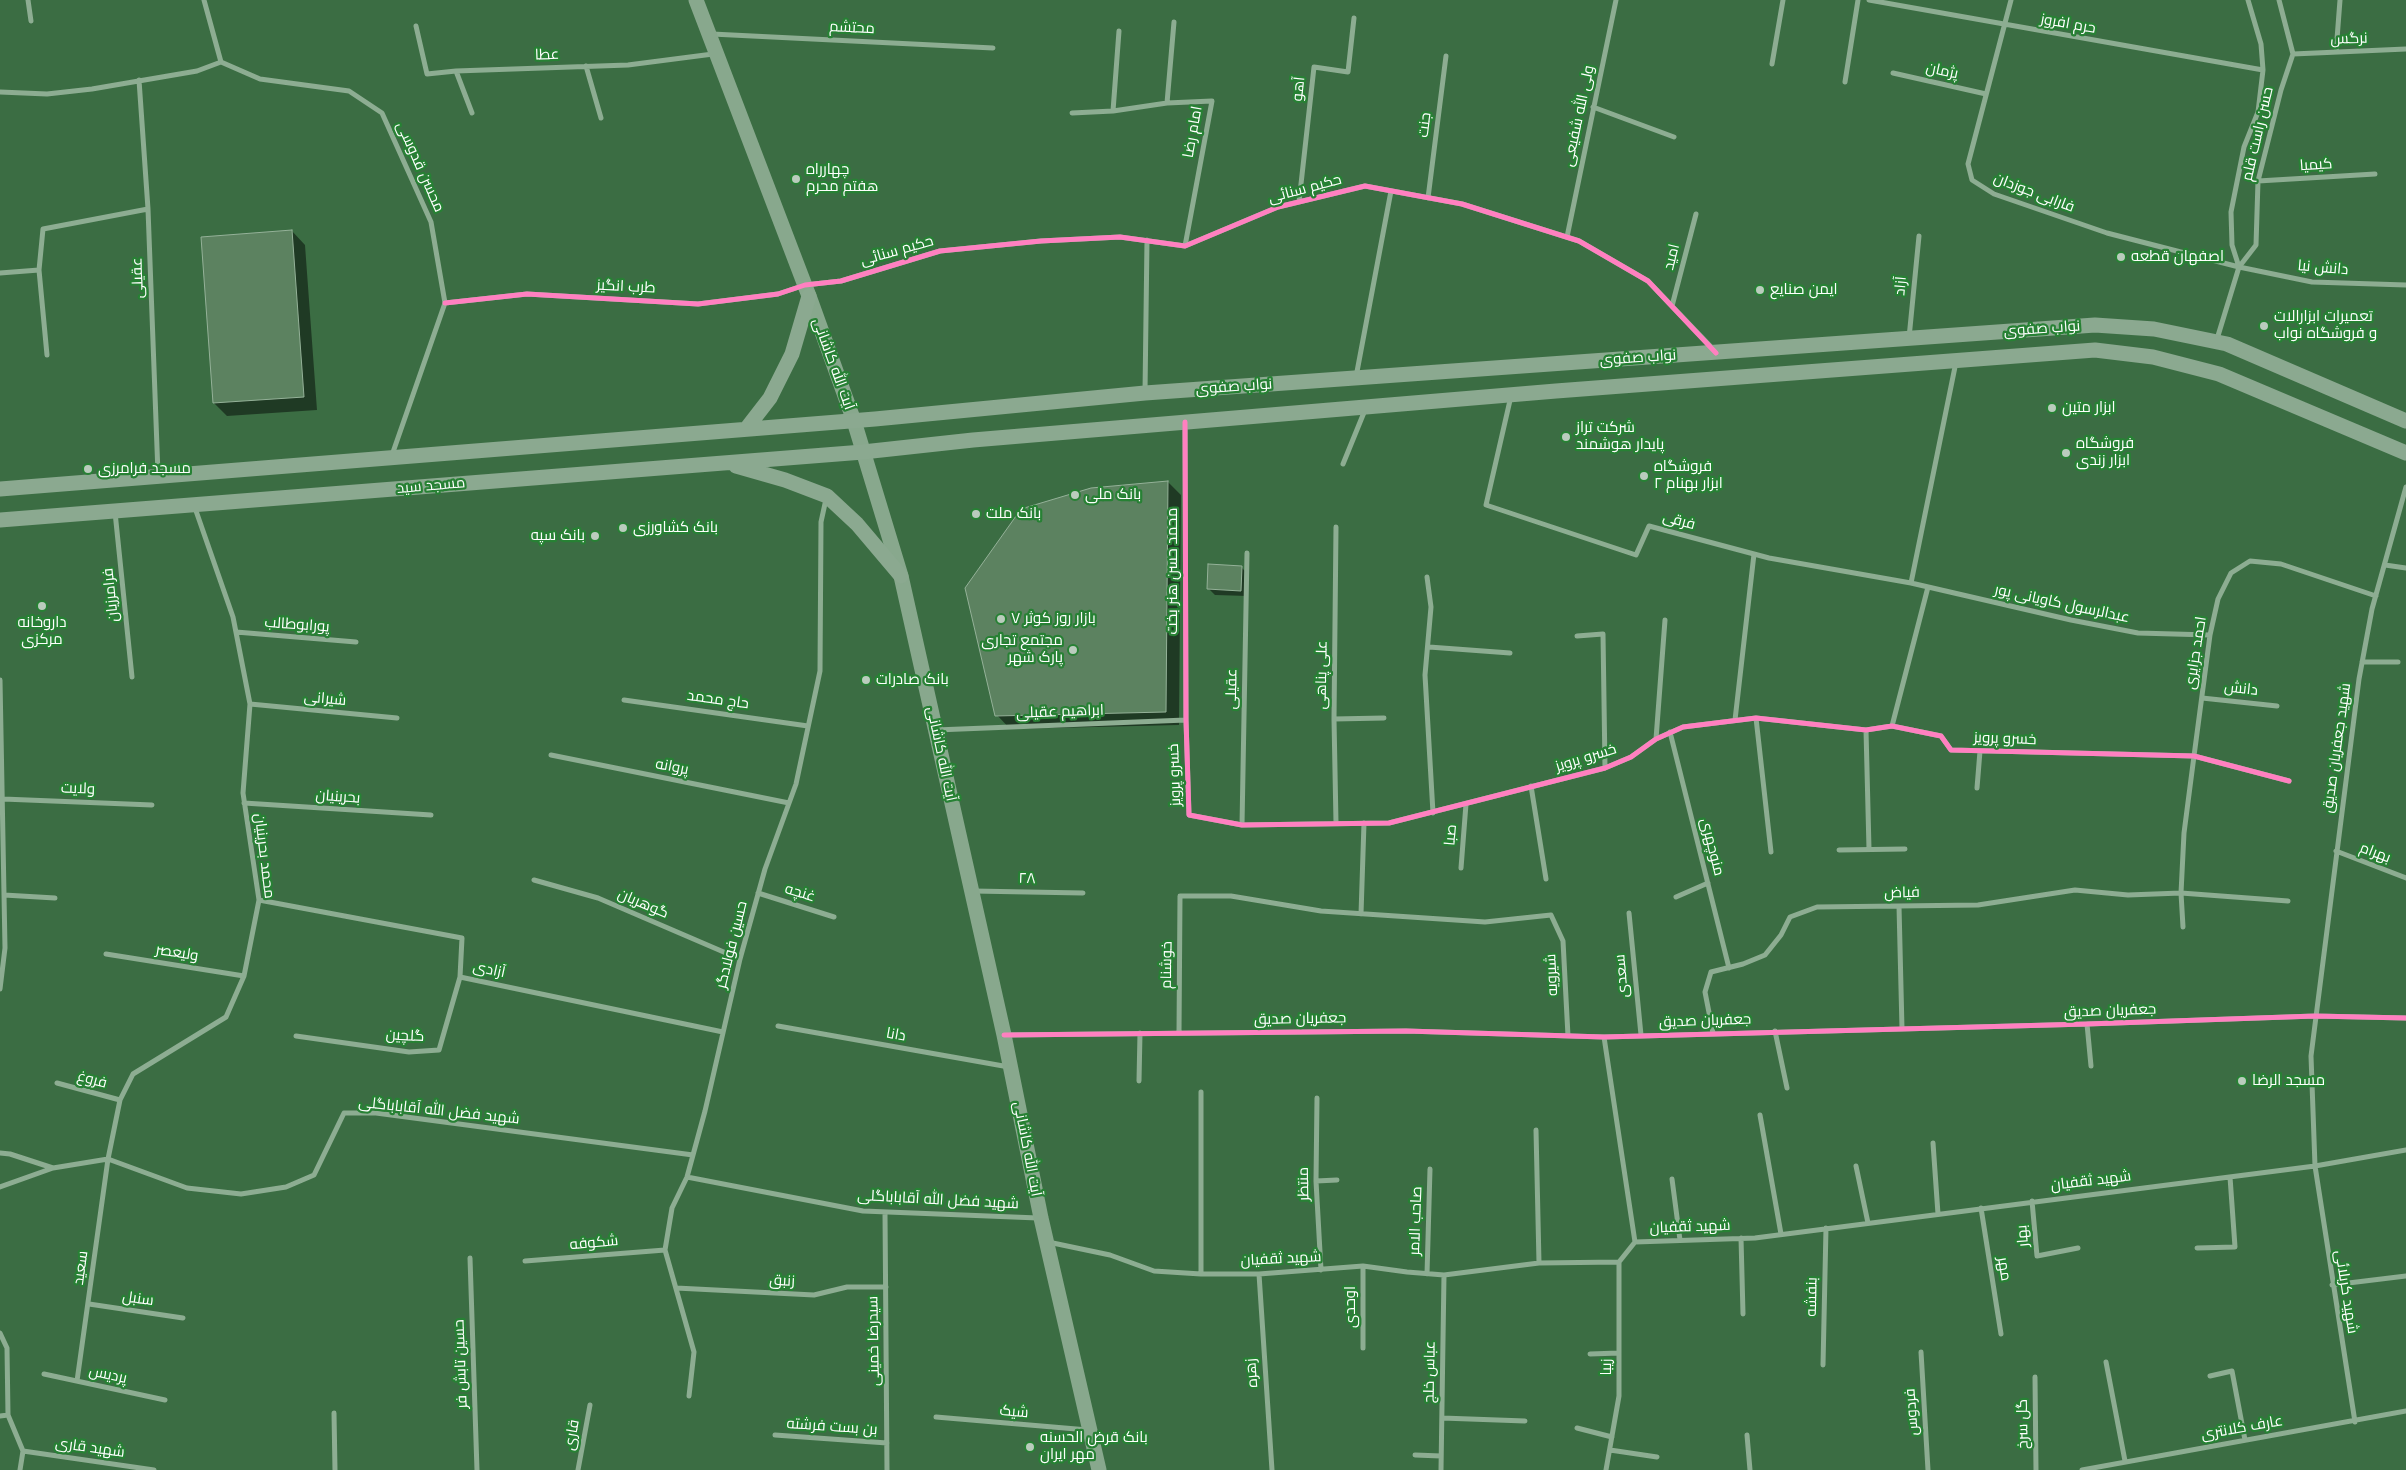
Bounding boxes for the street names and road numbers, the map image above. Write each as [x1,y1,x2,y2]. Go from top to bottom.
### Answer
street label: حرم افروز [2039,10,2097,38]
street label: محتشم [829,18,875,38]
street label: نرگس [2330,29,2368,49]
street label: عطا [534,46,560,64]
street label: پژمان [1924,59,1960,83]
street label: ولی الله شفیعی [1559,64,1599,168]
street label: آهو [1289,76,1309,102]
street label: حسن راست قلم [2238,85,2278,183]
street label: امام رضا [1180,105,1206,159]
street label: جنت [1415,112,1435,138]
street label: محسن قدوسی [392,119,448,215]
street label: کیمیا [2299,155,2333,175]
street label: فارابی جوزدان [1991,169,2077,217]
street label: حکیم سنائی [1266,171,1344,207]
street label: حکیم سنائی [858,232,936,270]
street label: امید [1660,242,1684,272]
street label: عقیلی [128,257,148,299]
street label: دانش نیا [2297,257,2349,279]
street label: طرب انگیز [596,276,656,298]
street label: آزاد [1891,276,1911,296]
street label: آیت الله کاشانی [808,316,858,412]
street label: نواب صفوی [2003,317,2081,341]
street label: نواب صفوی [1599,346,1677,370]
street label: نواب صفوی [1195,375,1273,399]
street label: مسجد سید [396,474,466,498]
street label: محمد حسن هنر بخت [1164,508,1182,634]
street label: فرقی [1661,508,1697,534]
street label: فرامرزیان [99,567,123,623]
street label: عبدالرسول کاویانی پور [1993,581,2131,627]
street label: پورابوطالب [264,614,330,636]
street label: احمد جزایری [2181,615,2211,691]
street label: علی پناهی [1312,640,1332,710]
street label: عقیلی [1223,668,1241,710]
street label: دانش [2223,678,2259,700]
street label: شهید جعفریان صدیق [2319,682,2355,814]
street label: حاج محمد [686,687,750,713]
street label: شیرانی [303,688,347,710]
street label: ابراهیم عقیلی [1016,701,1104,723]
street label: آیت الله کاشانی [922,705,960,803]
street label: خسرو پرویز [1973,729,2037,749]
street label: خسرو پرویز [1553,740,1619,776]
street label: خسرو پرویز [1165,743,1185,807]
street label: پروانه [654,755,690,779]
street label: ولایت [61,779,95,799]
street label: بحرینیان [315,786,361,808]
street label: محمد بحرینیان [250,812,278,900]
street label: منوچهری [1696,816,1728,878]
street label: صبا [1441,824,1461,846]
street label: بهرام [2357,839,2393,867]
street label: ۲۸ [1018,870,1036,888]
street label: غنچه [783,880,817,906]
street label: فیاض [1884,884,1920,902]
street label: گوهریان [615,885,671,923]
street label: حسین فولادگر [712,899,752,991]
street label: ولیعصر [154,941,200,965]
street label: خوشنام [1158,941,1176,989]
street label: شیرویه [1542,953,1562,997]
street label: سعدی [1611,954,1633,998]
street label: آزادی [471,958,507,982]
street label: جعفریان صدیق [2064,1000,2156,1022]
street label: جعفریان صدیق [1254,1009,1346,1029]
street label: جعفریان صدیق [1659,1010,1751,1032]
street label: دانا [885,1024,907,1046]
street label: گلچین [385,1026,425,1046]
street label: فروغ [75,1067,109,1093]
street label: شهید فضل الله آقاباباگلی [358,1094,520,1128]
street label: آیت الله کاشانی [1009,1100,1045,1198]
street label: منتظر [1295,1167,1313,1201]
street label: شهید ثقفیان [2050,1167,2132,1195]
street label: صاحب الامر [1406,1186,1426,1256]
street label: شهید فضل الله آقاباباگلی [857,1187,1019,1213]
street label: شهید ثقفیان [1649,1217,1731,1237]
street label: بهار [2013,1224,2033,1248]
street label: شکوفه [569,1232,619,1254]
street label: شهید ثقفیان [1240,1248,1322,1270]
street label: شهید کربلائی [2331,1249,2361,1335]
street label: سعید [70,1250,92,1286]
street label: مهر [1993,1256,2015,1282]
street label: زنبق [769,1271,795,1291]
street label: بنفشه [1803,1277,1821,1317]
street label: اوحدی [1342,1286,1360,1328]
street label: سنبل [121,1288,155,1310]
street label: سیدرضا خمینی [864,1296,884,1386]
street label: حسین تابش فر [450,1319,472,1409]
street label: عباس خلج [1420,1341,1440,1403]
street label: زهره [1242,1358,1262,1388]
street label: زیبا [1598,1359,1616,1375]
street label: پردیس [87,1362,129,1388]
street label: فردوس [1901,1388,1923,1436]
street label: گل سرخ [2014,1399,2032,1449]
street label: شیک [999,1402,1029,1422]
street label: عارف کلانتری [2200,1412,2284,1444]
street label: بن بست فرشته [786,1415,878,1439]
street label: قاری [560,1418,584,1452]
street label: شهید قاری [54,1434,126,1462]

